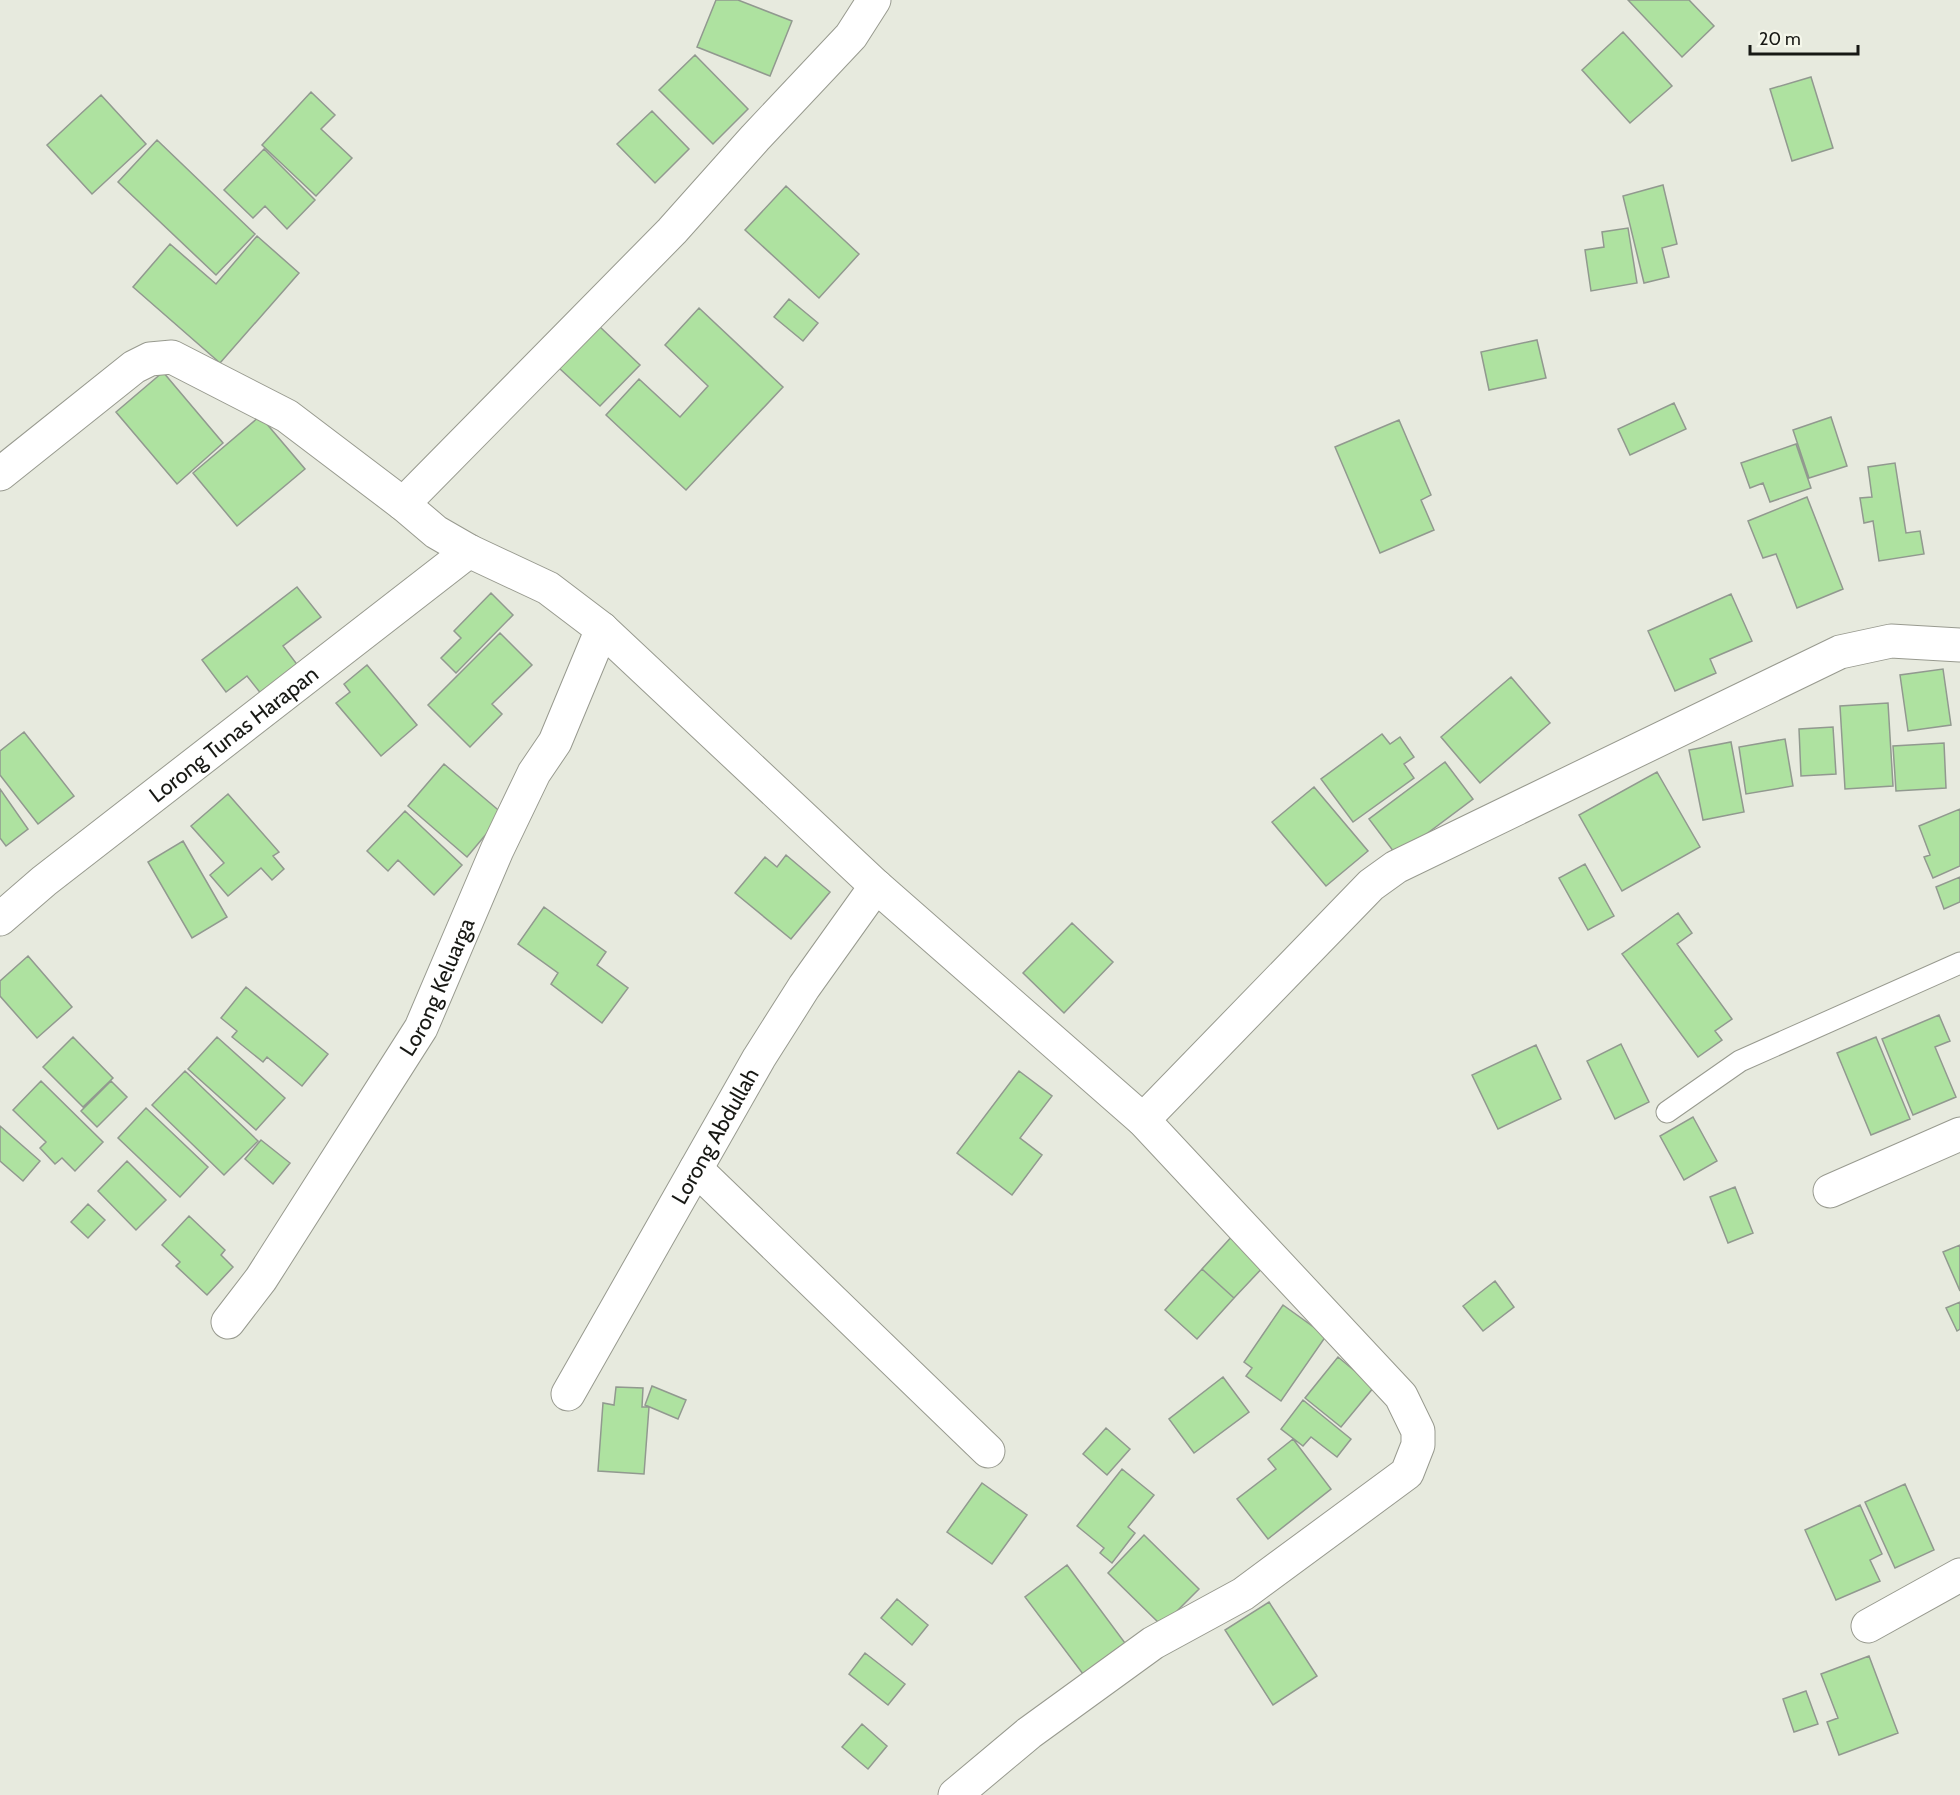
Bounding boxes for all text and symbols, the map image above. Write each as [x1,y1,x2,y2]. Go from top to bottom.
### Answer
scale bar [1750,18,1858,56]
text: 20 m [1759,28,1801,50]
street label: Lorong Tunas Harapan [144,660,324,808]
street label: Lorong Keluarga [394,914,481,1061]
street label: Lorong Abdullah [666,1063,765,1209]

